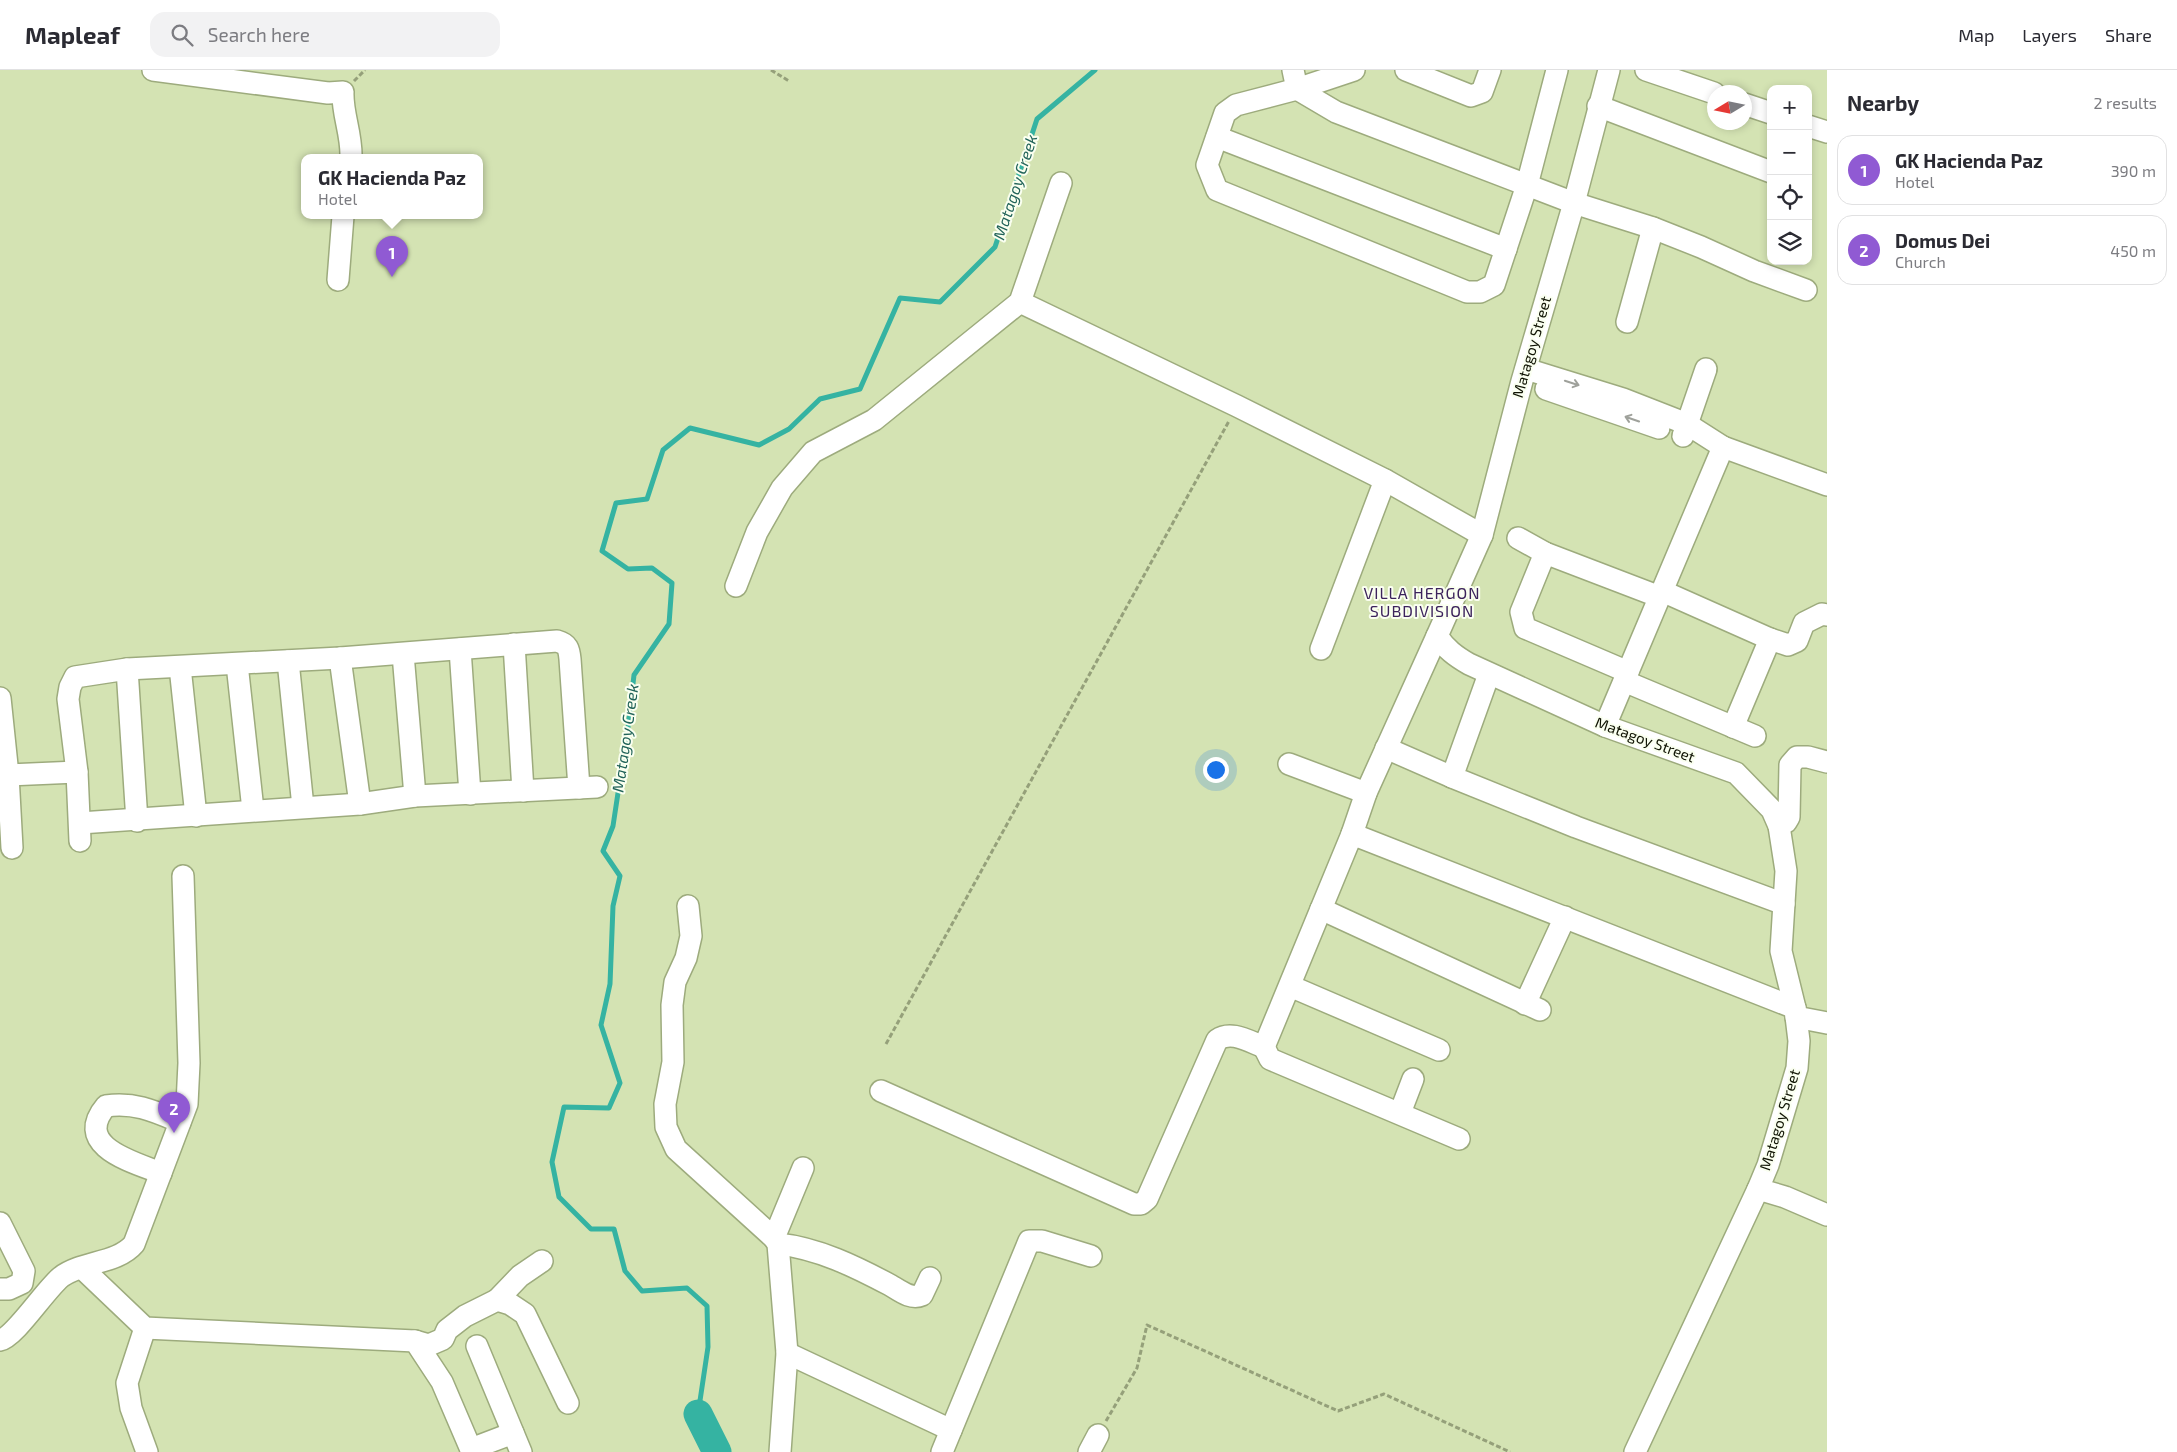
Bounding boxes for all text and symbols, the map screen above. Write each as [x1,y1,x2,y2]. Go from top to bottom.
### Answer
search box [150,12,500,57]
text: Mapleaf [25,20,120,49]
icon: search [168,21,196,49]
text: Search here [208,23,310,46]
text: Map [1958,24,1994,46]
text: Layers [2022,24,2077,46]
text: Share [2105,24,2152,46]
north arrow [1707,85,1752,130]
map controls [1767,85,1812,265]
button: + [1767,85,1812,130]
text: Nearby [1847,90,1919,115]
text: 2 results [2094,93,2157,112]
button: − [1767,130,1812,175]
water label: Matagoy Creek [989,132,1041,242]
text: GK Hacienda Paz [1895,149,2043,172]
popup [301,154,483,219]
text: 1 [1861,161,1867,180]
text: 390 m [2111,161,2156,180]
text: GK Hacienda Paz [318,166,466,189]
text: Hotel [1895,172,1934,191]
button: locate [1767,175,1812,220]
text: Hotel [318,189,357,208]
button: layers [1767,220,1812,265]
text: Domus Dei [1895,229,1990,252]
pin: 1 [376,236,408,277]
text: 2 [1859,241,1869,260]
text: 450 m [2110,241,2156,260]
text: Church [1895,252,1946,271]
street label: Matagoy Street [1508,294,1554,400]
one-way arrow [1564,379,1580,388]
one-way arrow [1624,414,1640,423]
district label: VILLA HERGON SUBDIVISION [1363,583,1481,620]
water label: Matagoy Creek [607,682,643,794]
street label: Matagoy Street [1593,713,1698,766]
your location [1203,757,1229,783]
street label: Matagoy Street [1755,1067,1803,1172]
pin: 2 [158,1092,190,1133]

